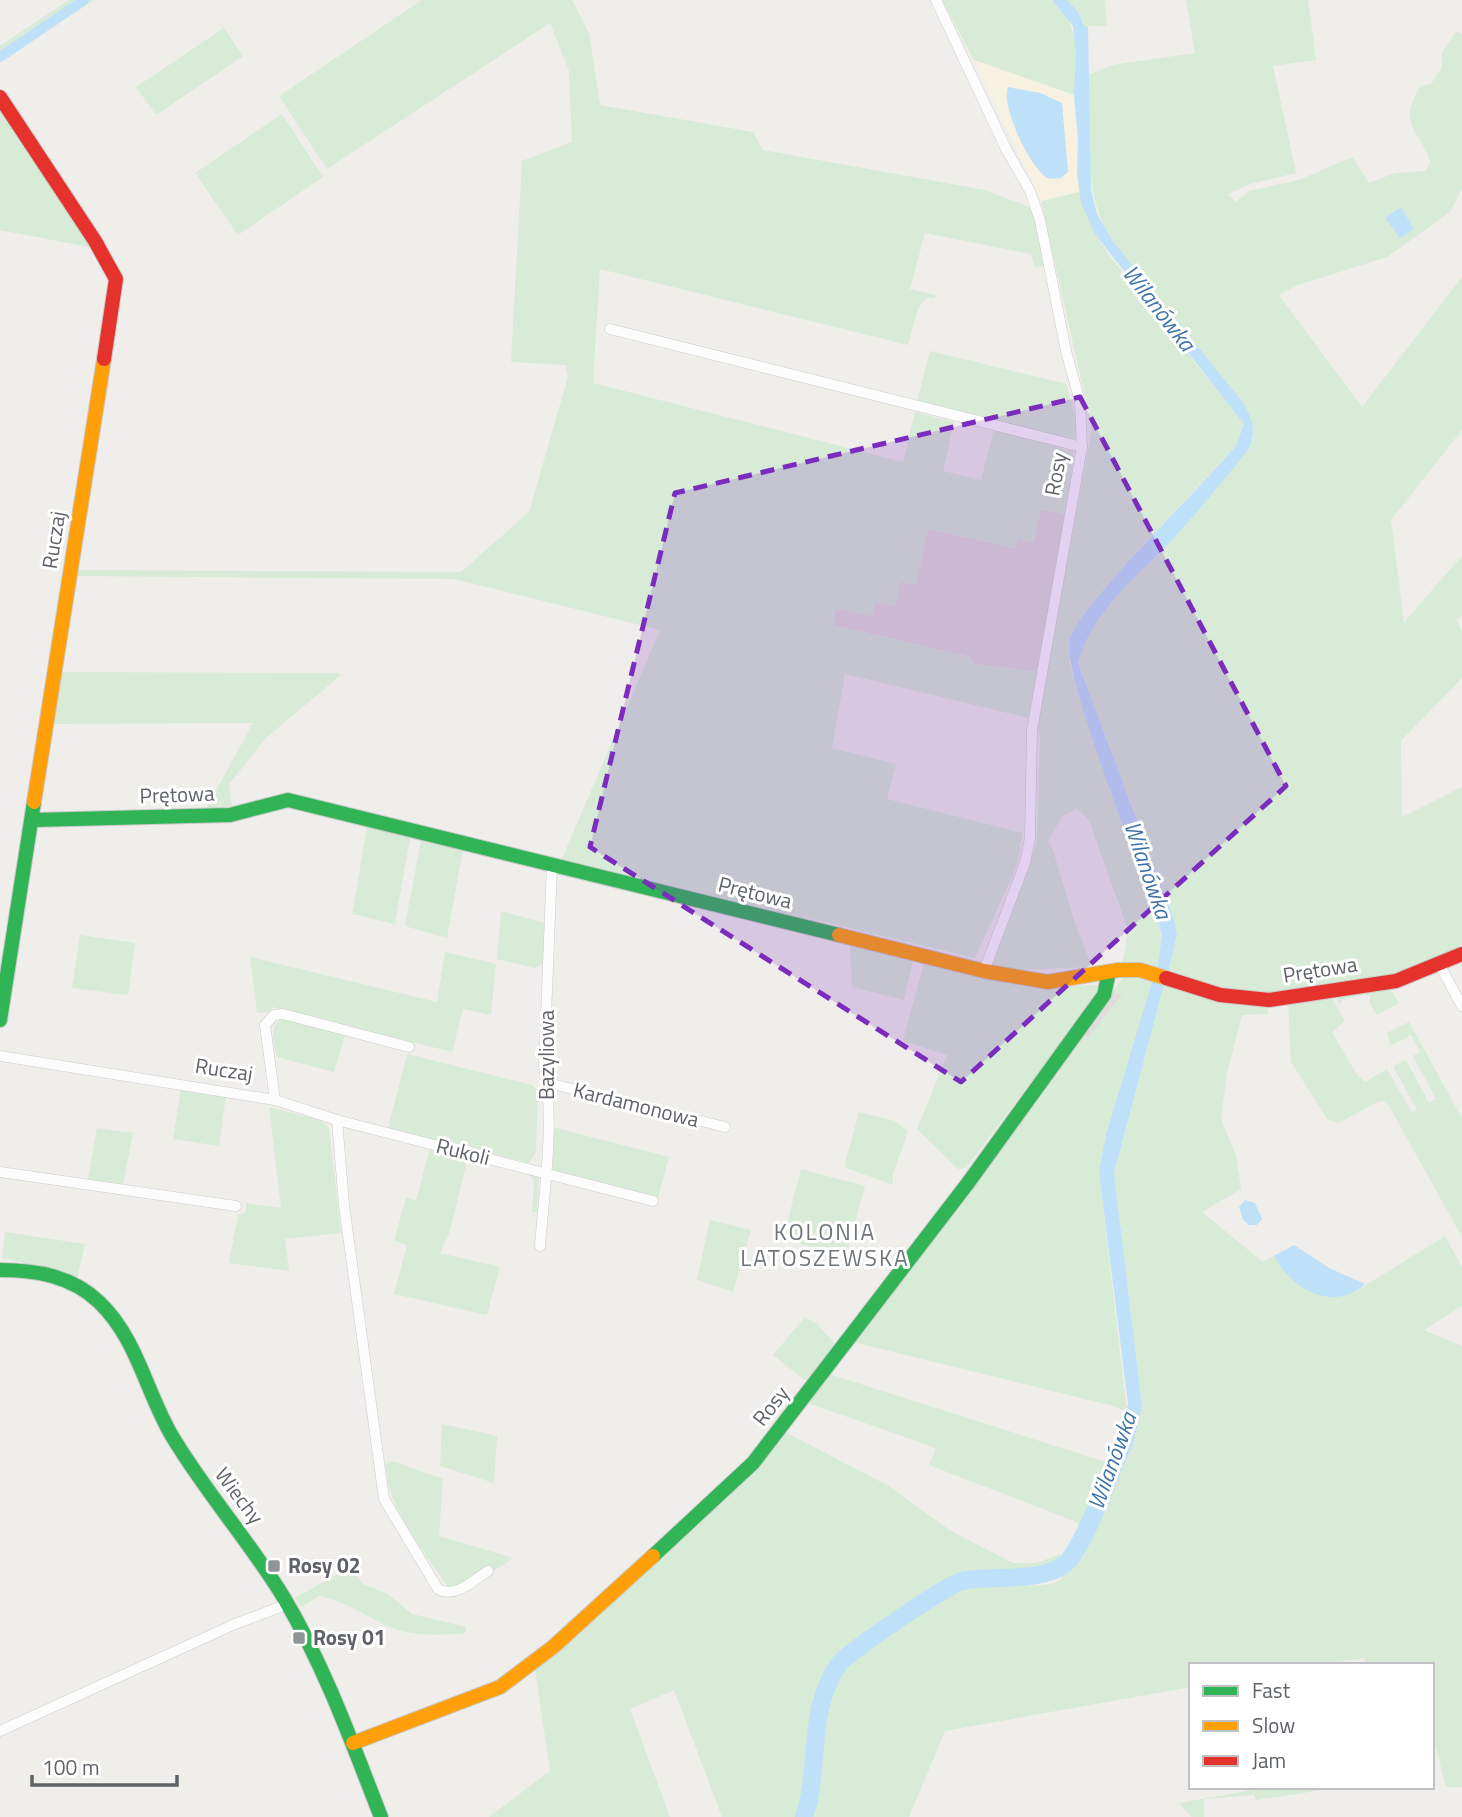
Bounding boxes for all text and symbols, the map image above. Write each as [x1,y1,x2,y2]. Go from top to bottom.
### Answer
water label: Wilanówka [1114,257,1205,359]
street label: Rosy [1035,450,1075,498]
street label: Ruczaj [33,509,73,571]
street label: Prętowa [139,777,215,811]
water label: Wilanówka [1115,816,1182,925]
street label: Prętowa [715,867,796,917]
street label: Prętowa [1280,947,1360,991]
street label: Bazyliowa [530,1010,562,1100]
street label: Ruczaj [193,1049,255,1089]
street label: Kardamonowa [570,1073,703,1135]
street label: Rukoli [433,1129,493,1173]
district label: KOLONIA LATOSZEWSKA [740,1214,910,1275]
street label: Rosy [744,1378,796,1432]
water label: Wilanówka [1078,1406,1146,1514]
street label: Wiechy [208,1460,272,1531]
place label: Rosy 02 [288,1549,360,1581]
marker: Rosy 02 [266,1558,282,1574]
place label: Rosy 01 [313,1621,385,1653]
marker: Rosy 01 [291,1630,307,1646]
legend [1189,1663,1434,1789]
text: Fast [1252,1674,1291,1706]
text: Slow [1252,1709,1295,1741]
scale bar [32,1744,177,1788]
text: Jam [1252,1744,1286,1776]
text: 100 m [42,1751,99,1783]

